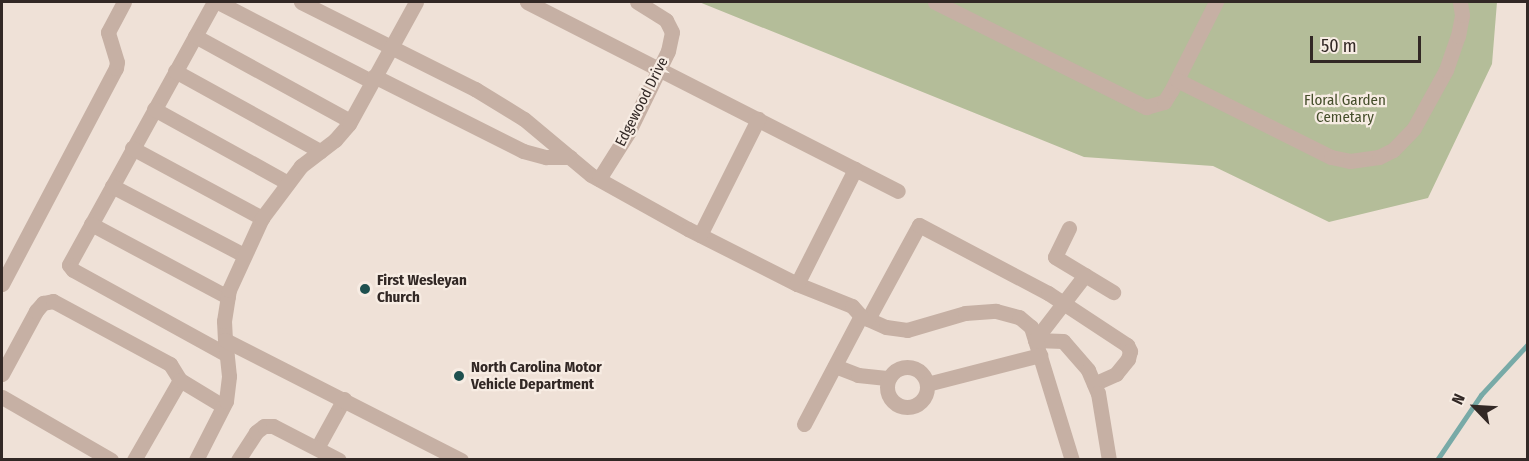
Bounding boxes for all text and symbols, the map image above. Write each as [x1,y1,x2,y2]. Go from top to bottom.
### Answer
scale bar [1313,24,1424,62]
text: 50 m [1321,35,1357,57]
street label: Edgewood Drive [612,54,672,150]
park label: Floral Garden Cemetary [1304,91,1386,126]
place label: First Wesleyan Church [377,271,467,306]
marker: First Wesleyan Church [358,282,372,296]
place label: North Carolina Motor Vehicle Department [471,358,602,393]
marker: North Carolina Motor Vehicle Department [452,369,466,383]
north arrow [1445,377,1505,437]
text: N [1448,391,1469,408]

